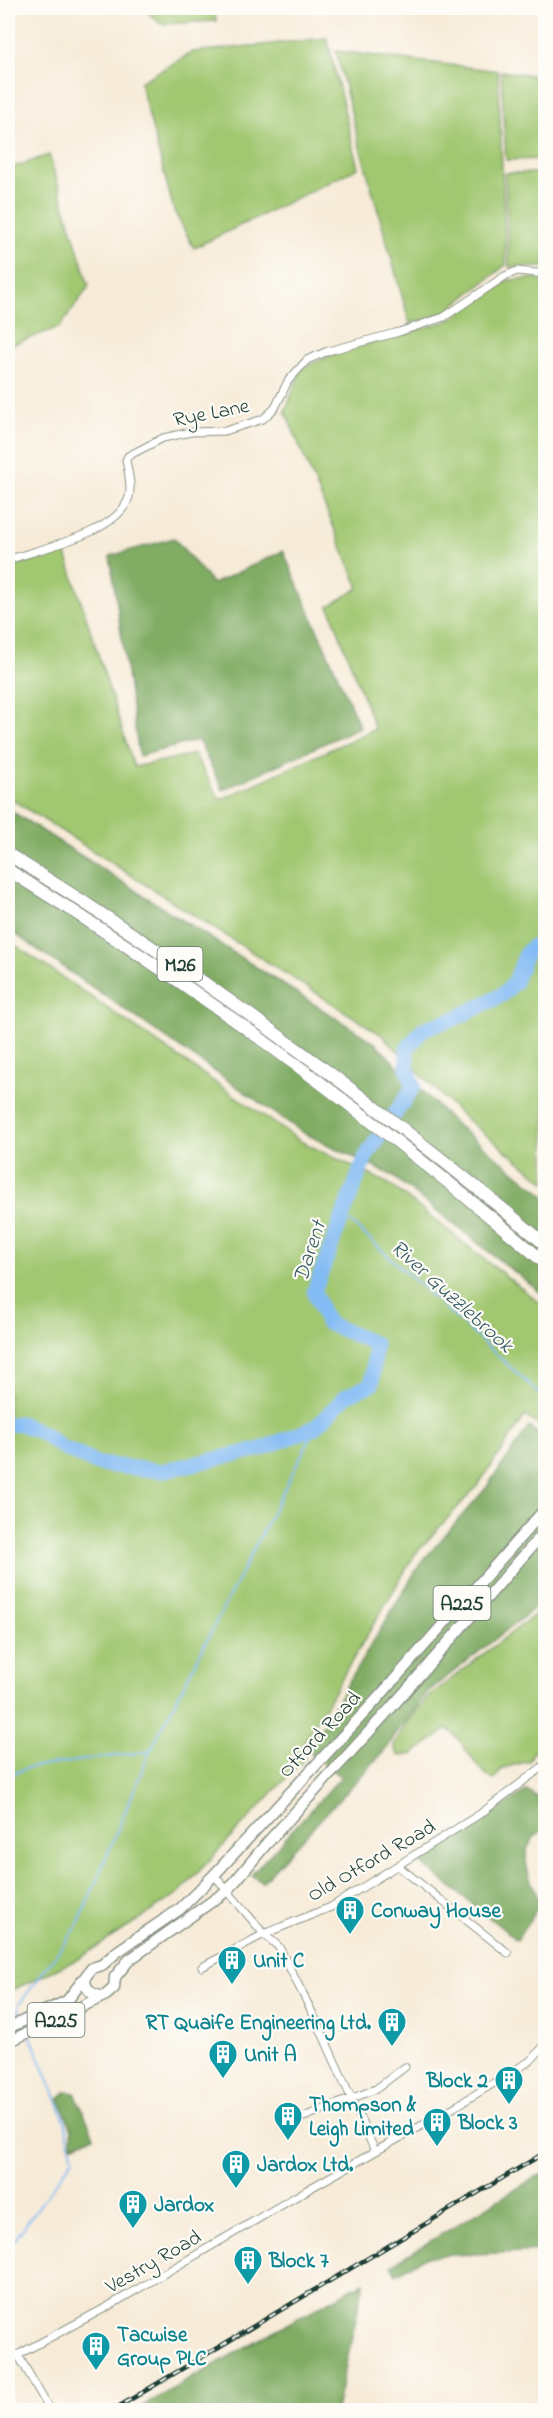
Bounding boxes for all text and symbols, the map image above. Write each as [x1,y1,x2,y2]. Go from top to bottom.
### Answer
street label: Rye Lane [171,392,253,438]
road number: M26 [158,947,202,981]
water label: Darent [286,1215,337,1287]
water label: River Guzzlebrook [382,1233,521,1362]
road number: A225 [434,1586,490,1620]
street label: Otford Road [272,1685,369,1786]
street label: Old Otford Road [302,1813,442,1911]
building icon: Conway House [334,1894,366,1936]
place label: Conway House [371,1897,502,1929]
building icon: Unit C [216,1944,248,1986]
place label: Unit C [253,1947,305,1977]
road number: A225 [28,2003,84,2037]
building icon: RT Quaife Engineering Ltd. [376,2006,408,2048]
place label: RT Quaife Engineering Ltd. [145,2009,372,2041]
building icon: Unit A [207,2038,239,2080]
place label: Unit A [244,2041,297,2071]
building icon: Block 2 [493,2064,525,2106]
place label: Block 2 [425,2067,489,2097]
place label: Thompson & Leigh Limited [309,2091,417,2147]
building icon: Thompson & Leigh Limited [272,2100,304,2142]
building icon: Block 3 [421,2106,453,2148]
place label: Block 3 [457,2109,518,2139]
building icon: Jardox Ltd. [220,2148,252,2190]
place label: Jardox Ltd. [257,2151,354,2181]
building icon: Jardox [117,2188,149,2230]
place label: Jardox [154,2191,214,2221]
street label: Vestry Road [100,2223,209,2304]
building icon: Block 7 [232,2244,264,2286]
place label: Block 7 [268,2247,329,2277]
place label: Tacwise Group PLC [117,2321,207,2375]
building icon: Tacwise Group PLC [80,2330,112,2372]

